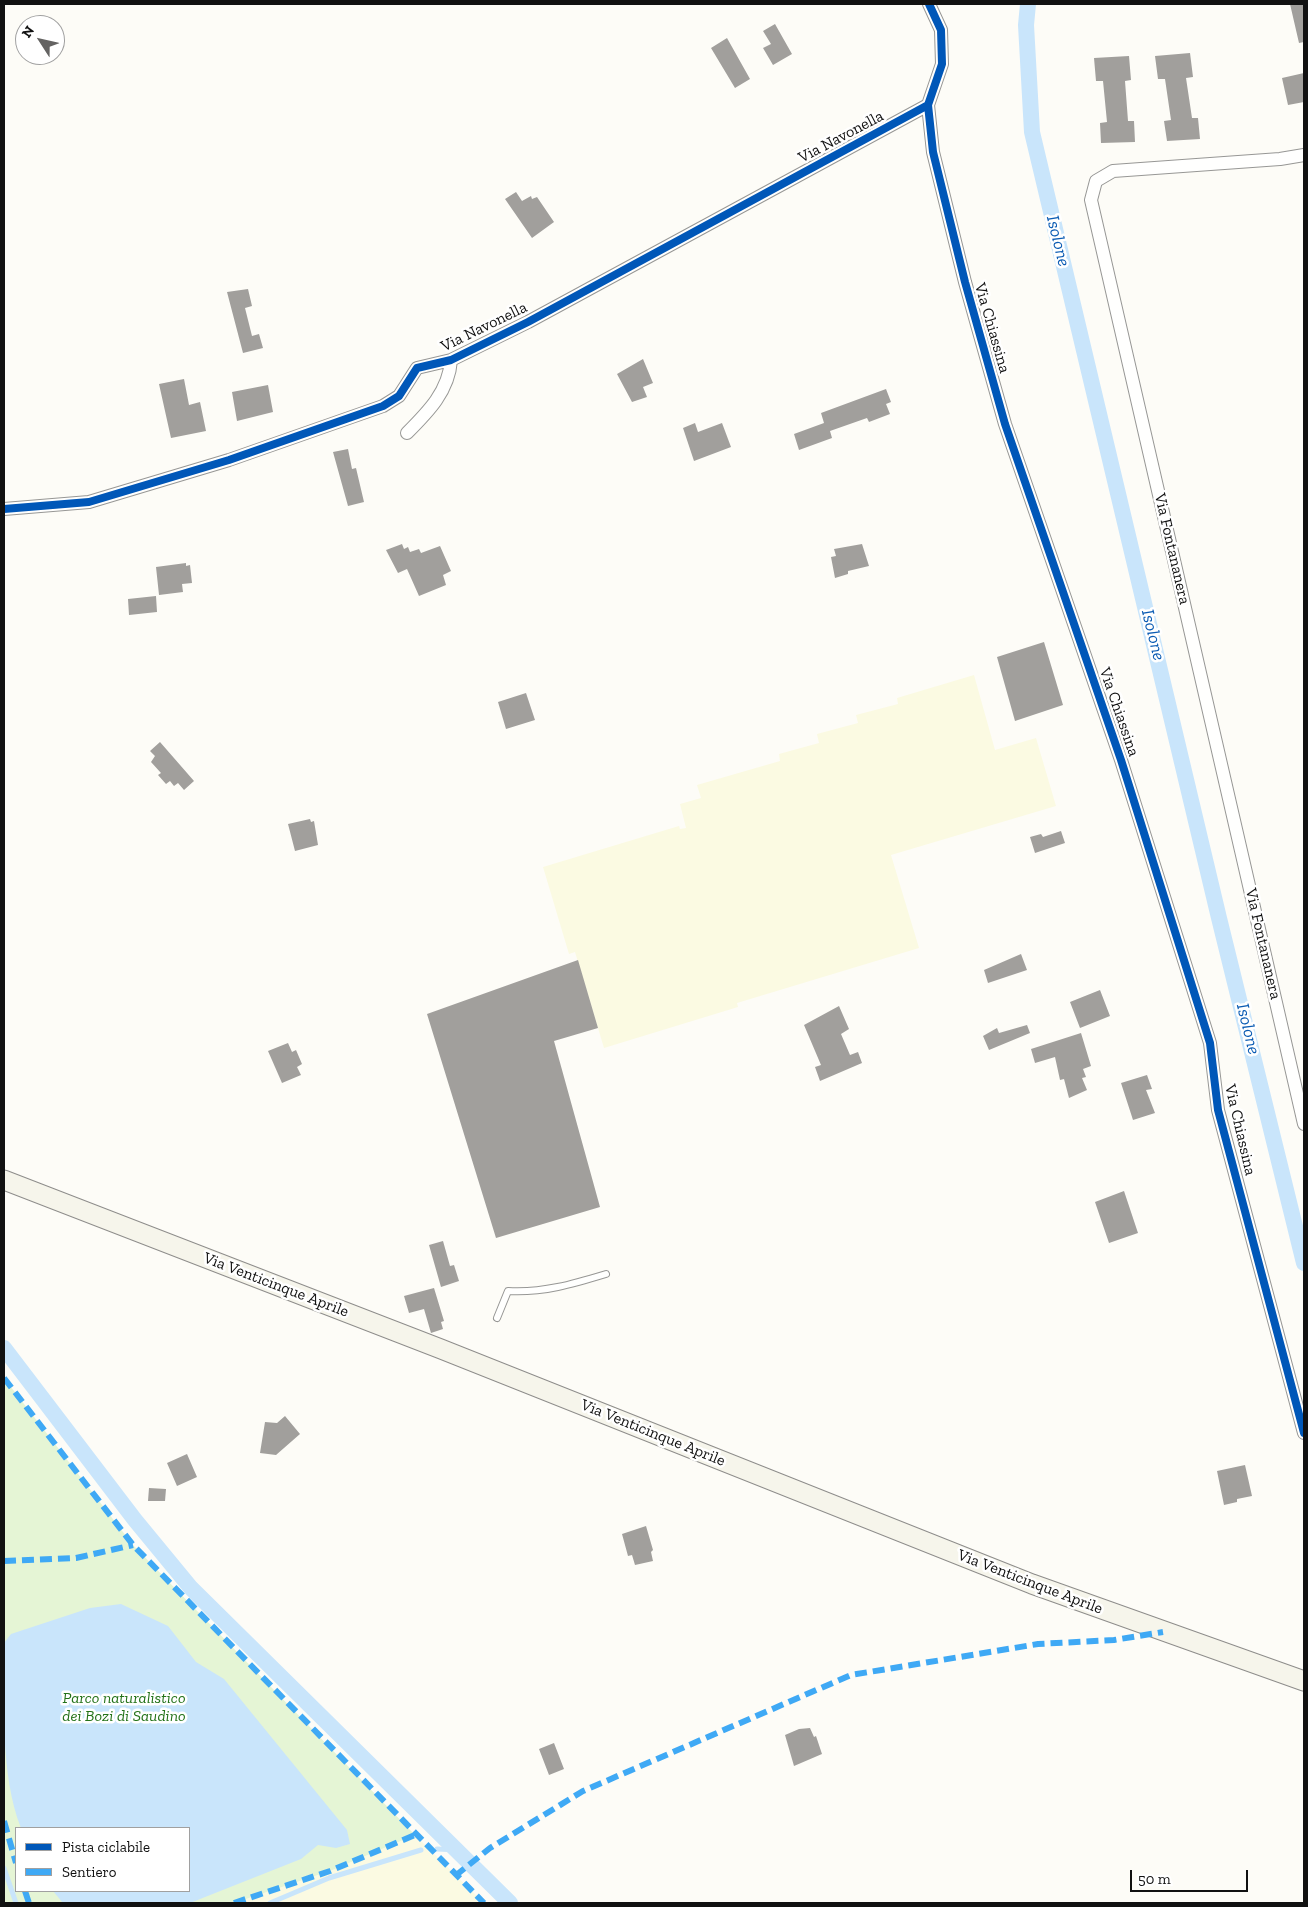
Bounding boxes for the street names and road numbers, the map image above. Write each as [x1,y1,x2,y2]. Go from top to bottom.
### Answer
street label: Via Navonella [795,107,887,167]
street label: Via Chiassina [970,281,1014,375]
street label: Via Navonella [438,298,530,356]
street label: Via Fontananera [1150,492,1194,606]
street label: Via Chiassina [1095,665,1143,759]
street label: Via Fontananera [1241,887,1285,1001]
street label: Via Chiassina [1220,1083,1260,1177]
street label: Via Venticinque Aprile [201,1248,351,1322]
street label: Via Venticinque Aprile [578,1395,728,1471]
street label: Via Venticinque Aprile [955,1545,1105,1619]

